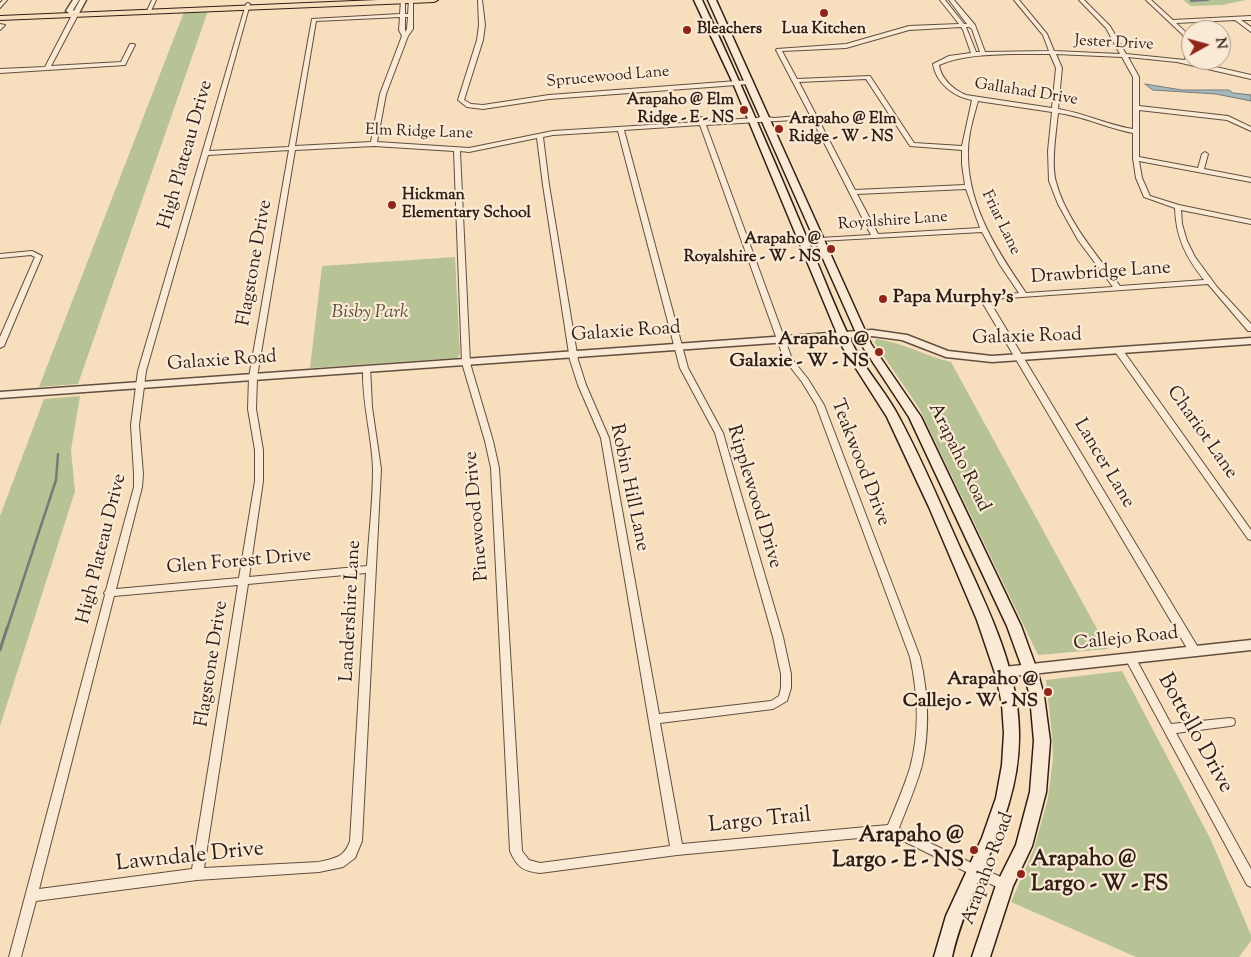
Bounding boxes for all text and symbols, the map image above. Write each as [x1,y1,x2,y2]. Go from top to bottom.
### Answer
marker: Lua Kitchen [818,7,830,19]
place label: Bleachers [697,20,762,40]
place label: Lua Kitchen [782,20,866,40]
north arrow [1181,20,1231,70]
marker: Bleachers [681,24,693,36]
street label: Jester Drive [1074,32,1154,56]
text: N [1209,37,1231,50]
street label: Sprucewood Lane [546,63,670,93]
street label: Gallahad Drive [973,75,1079,111]
street label: High Plateau Drive [155,78,219,232]
place label: Arapaho @ Elm Ridge - E - NS [627,91,734,129]
marker: Arapaho @ Elm Ridge - E - NS [738,104,750,116]
place label: Arapaho @ Elm Ridge - W - NS [789,110,896,148]
street label: Elm Ridge Lane [365,122,473,144]
marker: Arapaho @ Elm Ridge - W - NS [773,123,785,135]
place label: Hickman Elementary School [402,186,531,224]
street label: Friar Lane [976,188,1024,258]
street label: Flagstone Drive [234,198,278,328]
marker: Hickman Elementary School [386,199,398,211]
street label: Royalshire Lane [838,209,948,235]
place label: Arapaho @ Royalshire - W - NS [684,230,821,268]
marker: Arapaho @ Royalshire - W - NS [825,243,837,255]
street label: Drawbridge Lane [1030,258,1172,290]
place label: Papa Murphy's [893,288,1013,310]
marker: Papa Murphy's [877,293,889,305]
park label: Bisby Park [332,303,408,325]
street label: Galaxie Road [570,318,682,348]
street label: Galaxie Road [972,325,1082,351]
place label: Arapaho @ Galaxie - W - NS [729,330,869,374]
marker: Arapaho @ Galaxie - W - NS [873,346,885,358]
street label: Galaxie Road [166,347,278,377]
street label: Chariot Lane [1161,382,1241,484]
street label: Teakwood Drive [824,396,894,530]
street label: Arapaho Road [922,400,994,516]
street label: Lancer Lane [1067,415,1139,513]
street label: Robin Hill Lane [603,422,653,554]
street label: Ripplewood Drive [720,423,786,571]
street label: Pinewood Drive [461,450,495,582]
street label: High Plateau Drive [73,472,133,626]
street label: Landershire Lane [337,540,367,682]
street label: Glen Forest Drive [166,545,312,581]
street label: Flagstone Drive [192,599,234,729]
street label: Callejo Road [1072,623,1180,657]
place label: Arapaho @ Callejo - W - NS [903,670,1038,714]
street label: Bottello Drive [1150,670,1238,798]
marker: Arapaho @ Callejo - W - NS [1042,686,1054,698]
street label: Largo Trail [707,803,813,841]
street label: Arapaho Road [958,810,1020,928]
place label: Arapaho @ Largo - E - NS [832,824,964,876]
street label: Lawndale Drive [115,837,265,879]
marker: Arapaho @ Largo - E - NS [968,844,980,856]
place label: Arapaho @ Largo - W - FS [1031,848,1168,899]
marker: Arapaho @ Largo - W - FS [1015,868,1027,880]

